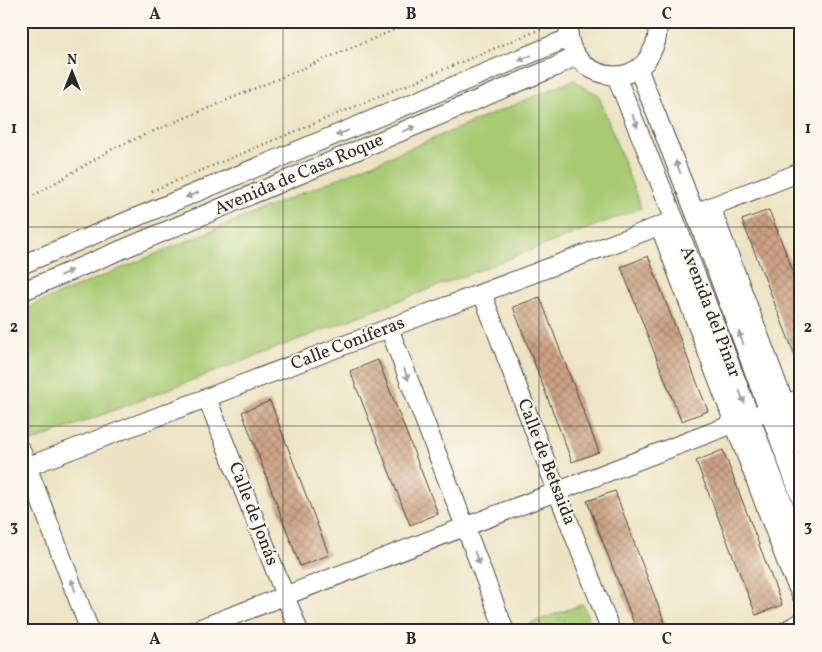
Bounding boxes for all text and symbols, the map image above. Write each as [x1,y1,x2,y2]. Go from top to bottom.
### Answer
text: A [149,4,161,26]
text: B [406,4,417,26]
text: C [662,4,672,26]
north arrow [48,48,98,98]
text: N [67,51,77,70]
one-way arrow [517,54,532,62]
one-way arrow [631,114,639,129]
text: 1 [11,118,17,140]
text: 1 [805,118,811,140]
one-way arrow [402,124,417,132]
street label: Avenida de Casa Roque [211,128,387,222]
one-way arrow [334,129,349,137]
one-way arrow [673,160,681,175]
one-way arrow [185,191,199,199]
street label: Avenida del Pinar [673,243,747,382]
one-way arrow [59,269,73,277]
street label: Calle Coníferas [287,311,409,377]
text: 2 [10,317,18,339]
text: 2 [804,317,812,339]
one-way arrow [737,330,744,345]
one-way arrow [403,366,411,381]
one-way arrow [739,389,746,404]
street label: Calle de Betsaida [510,395,582,529]
street label: Calle de Jonás [222,459,284,569]
text: 3 [10,516,18,538]
text: 3 [804,516,812,538]
one-way arrow [473,551,481,566]
one-way arrow [68,578,76,592]
text: A [149,629,161,651]
text: B [406,629,417,651]
text: C [662,629,672,651]

